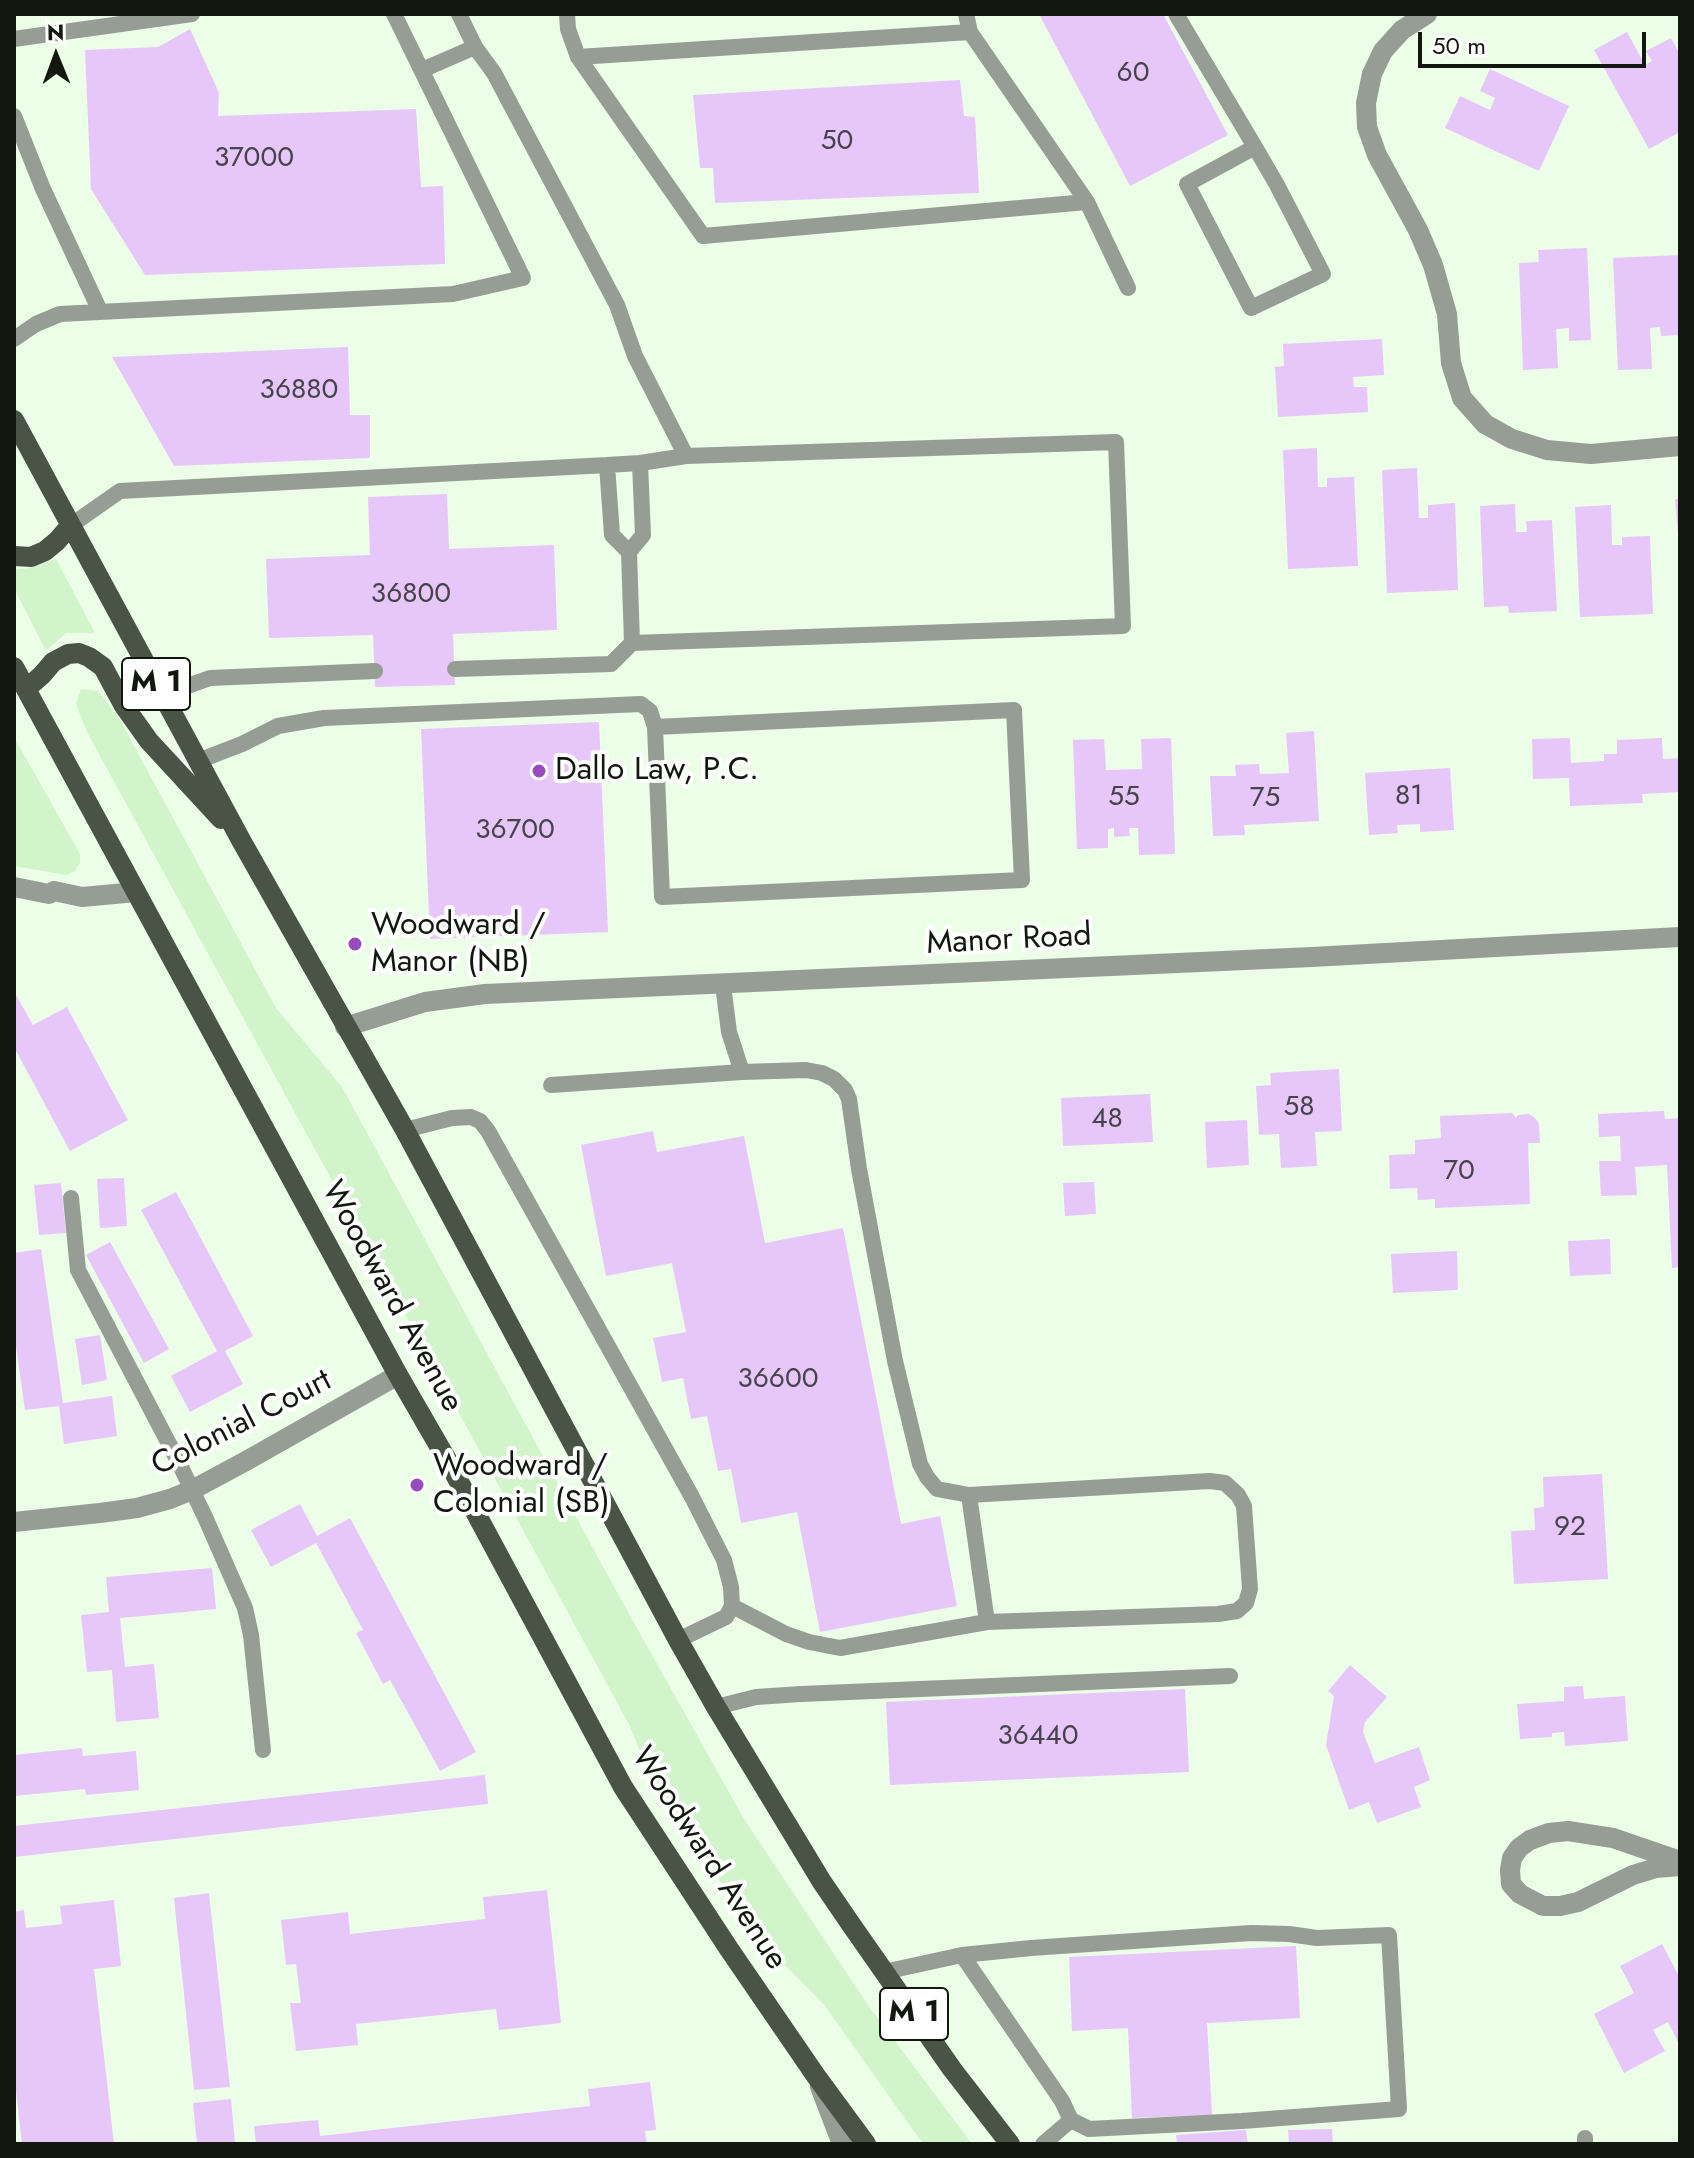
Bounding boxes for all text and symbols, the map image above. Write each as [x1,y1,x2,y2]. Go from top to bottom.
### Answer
north arrow [16,16,96,96]
text: N [47,16,65,48]
scale bar [1422,16,1650,66]
text: 50 m [1432,28,1486,63]
house number: 60 [1117,57,1149,91]
house number: 50 [821,125,853,159]
house number: 37000 [214,142,294,176]
house number: 36880 [260,374,338,408]
house number: 36800 [371,578,451,612]
road number: M 1 [122,658,190,710]
place label: Dallo Law, P.C. [555,752,759,790]
marker: Dallo Law, P.C. [530,762,548,780]
house number: 81 [1395,780,1423,814]
house number: 55 [1108,781,1140,815]
house number: 75 [1250,782,1280,816]
house number: 36700 [475,814,555,848]
place label: Woodward / Manor (NB) [371,907,546,982]
street label: Manor Road [926,918,1092,964]
marker: Woodward / Manor (NB) [346,935,364,953]
house number: 58 [1283,1091,1315,1125]
house number: 48 [1091,1103,1123,1137]
house number: 70 [1443,1155,1475,1189]
street label: Woodward Avenue [312,1175,470,1419]
street label: Colonial Court [146,1362,338,1486]
house number: 36600 [737,1363,819,1397]
place label: Woodward / Colonial (SB) [433,1448,610,1523]
marker: Woodward / Colonial (SB) [408,1476,426,1494]
house number: 92 [1554,1511,1586,1545]
house number: 36440 [998,1720,1078,1754]
street label: Woodward Avenue [622,1740,794,1978]
road number: M 1 [880,1988,948,2040]

